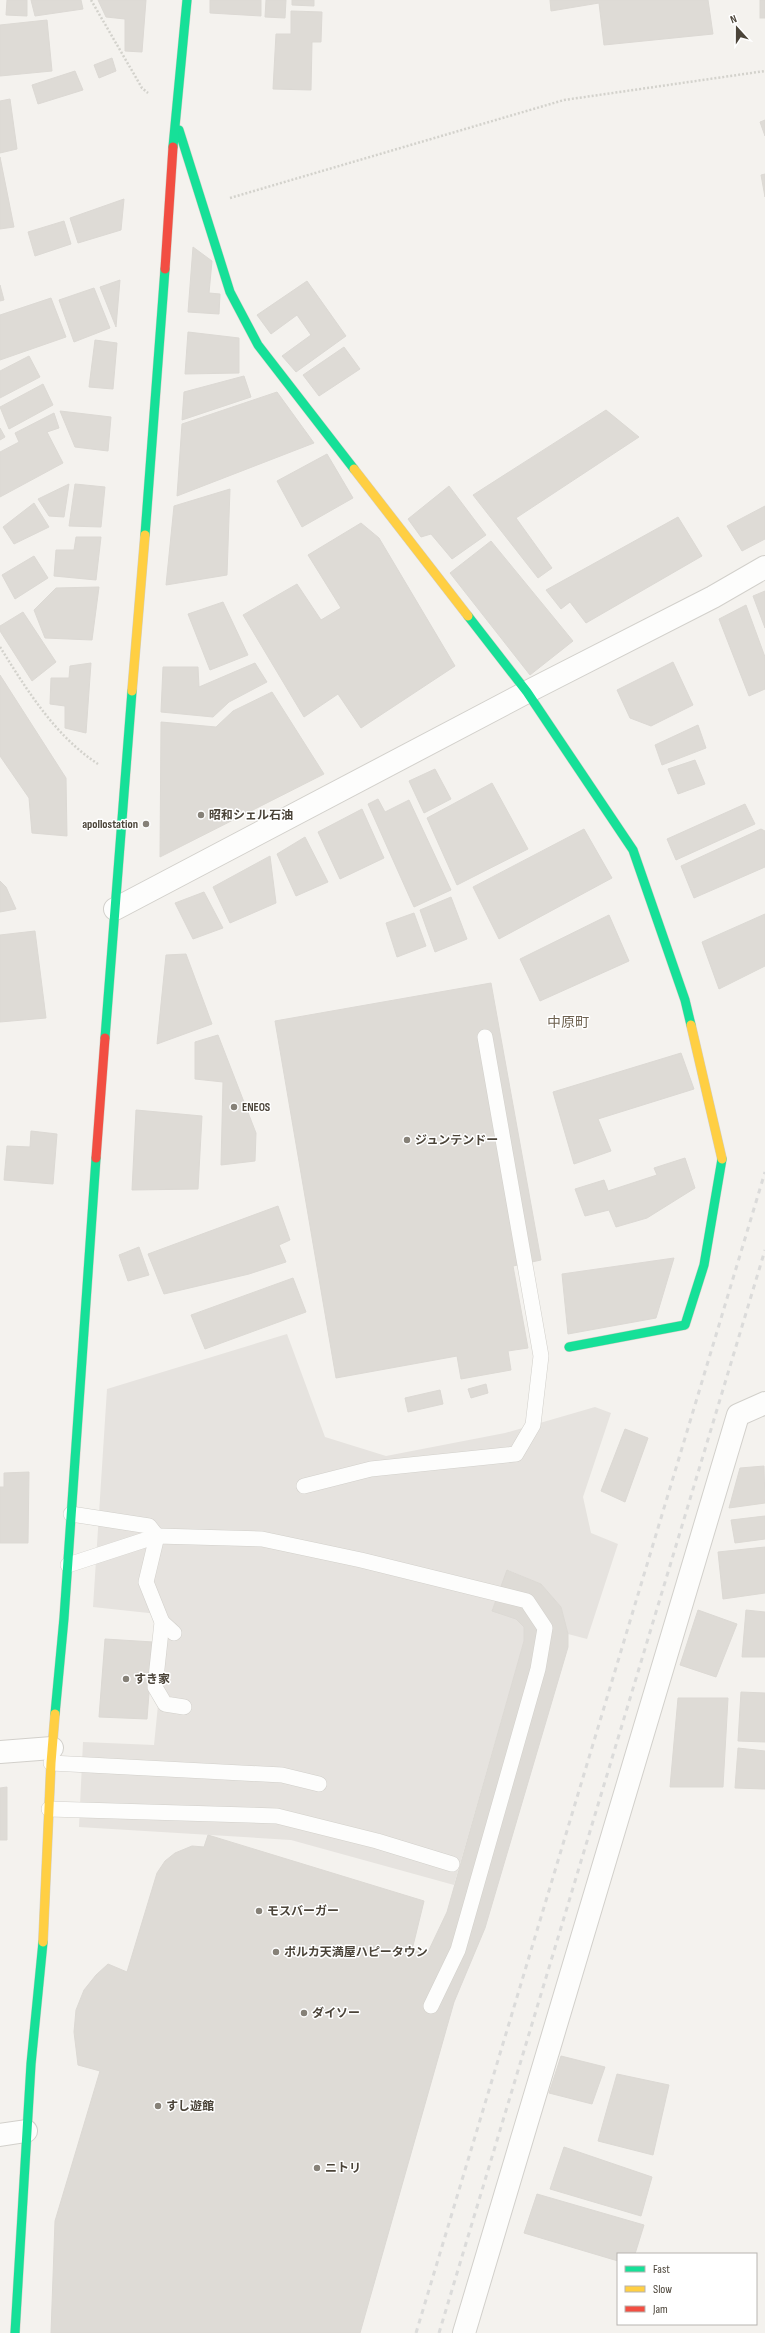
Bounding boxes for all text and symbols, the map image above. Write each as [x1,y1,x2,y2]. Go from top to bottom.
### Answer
north arrow [717,8,757,48]
text: N [729,12,739,26]
place label: 昭和シェル石油 [209,808,293,823]
marker: 昭和シェル石油 [196,810,206,820]
place label: apollostation [82,817,138,832]
marker: apollostation [141,819,151,829]
district label: 中原町 [547,1014,589,1031]
place label: ENEOS [242,1100,271,1115]
marker: ENEOS [229,1102,239,1112]
place label: ジュンテンドー [415,1133,498,1148]
marker: ジュンテンドー [402,1135,412,1145]
place label: すき家 [134,1672,170,1687]
marker: すき家 [121,1674,131,1684]
place label: モスバーガー [267,1904,339,1919]
marker: モスバーガー [254,1906,264,1916]
place label: ポルカ天満屋ハピータウン [284,1945,428,1960]
marker: ポルカ天満屋ハピータウン [271,1947,281,1957]
place label: ダイソー [312,2006,360,2021]
marker: ダイソー [299,2008,309,2018]
place label: すし遊館 [166,2099,214,2114]
marker: すし遊館 [153,2101,163,2111]
place label: ニトリ [325,2161,361,2176]
marker: ニトリ [312,2163,322,2173]
legend [617,2253,757,2325]
text: Fast [653,2262,670,2277]
text: Slow [653,2282,672,2297]
text: Jam [652,2302,668,2317]

